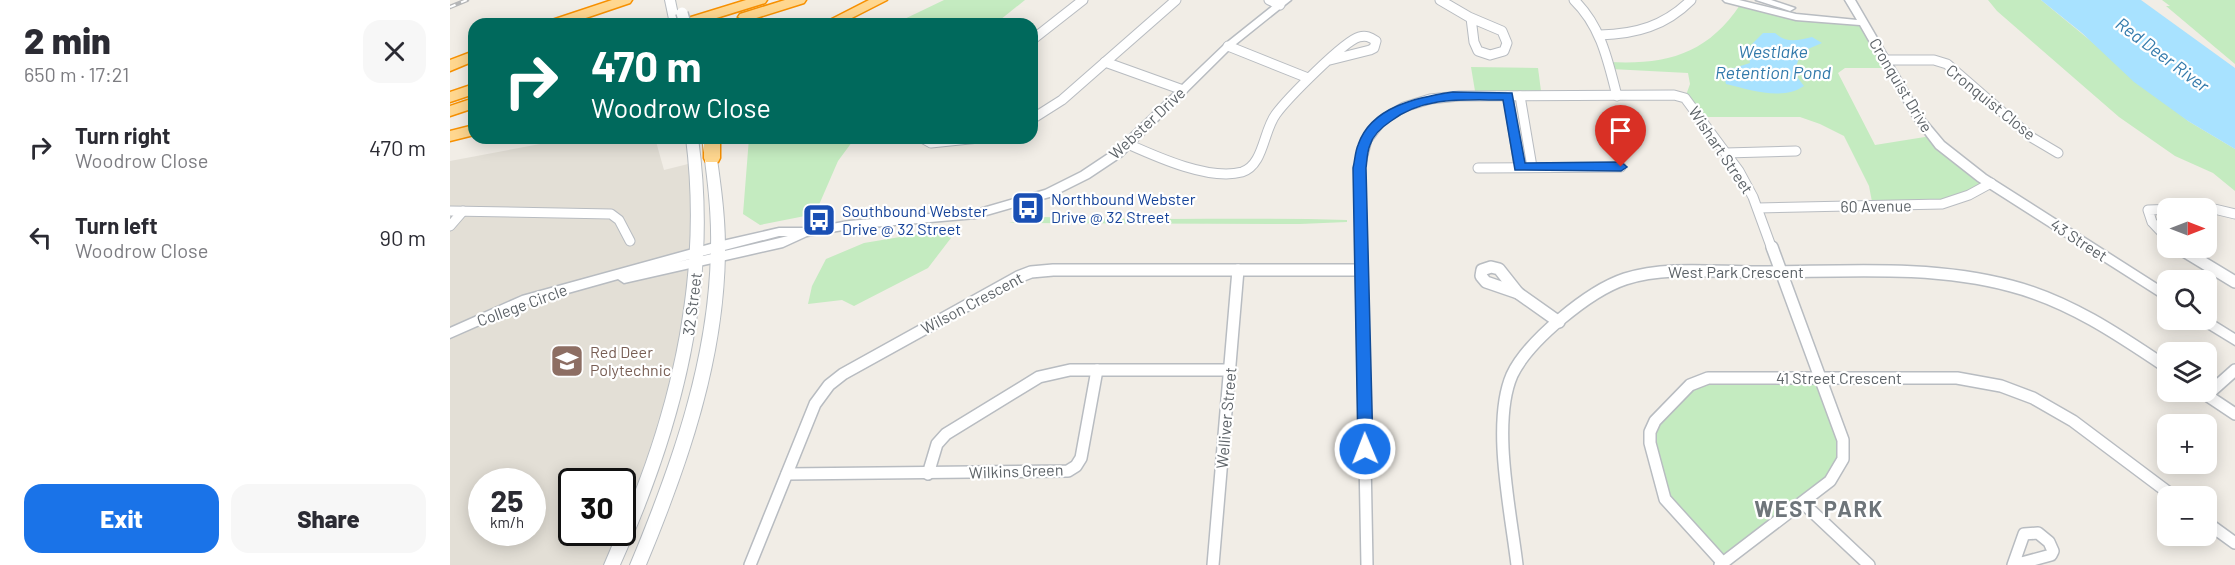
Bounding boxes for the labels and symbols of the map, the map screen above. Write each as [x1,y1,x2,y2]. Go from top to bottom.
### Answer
water label: Red Deer River [2112,12,2214,97]
street label: Cronquist Drive [1866,34,1937,135]
water label: Westlake Retention Pond [1715,40,1832,83]
street label: Cronquist Close [1943,60,2040,143]
street label: Webster Drive [1105,83,1189,163]
street label: Wishart Street [1685,102,1758,197]
pin [1595,105,1646,167]
place label: Northbound Webster Drive @ 32 Street [1051,189,1196,226]
bus stop icon: Northbound Webster Drive @ 32 Street [1010,190,1046,226]
street label: 60 Avenue [1840,195,1912,216]
north arrow [2157,198,2217,258]
place label: Southbound Webster Drive @ 32 Street [842,201,988,238]
bus stop icon: Southbound Webster Drive @ 32 Street [801,202,837,238]
street label: 43 Street [2047,214,2111,265]
street label: West Park Crescent [1668,262,1804,281]
street label: Wilson Crescent [917,268,1026,337]
street label: 32 Street [678,271,705,337]
street label: College Circle [474,279,570,330]
place label: Red Deer Polytechnic [590,342,671,379]
school or university icon: Red Deer Polytechnic [549,343,585,379]
street label: Welliver Street [1212,366,1239,469]
street label: 41 Street Crescent [1776,368,1902,387]
position arrow [1333,417,1397,481]
street label: Wilkins Green [968,459,1064,482]
speed limit sign: 30 [558,468,636,546]
district label: WEST PARK [1754,495,1884,521]

